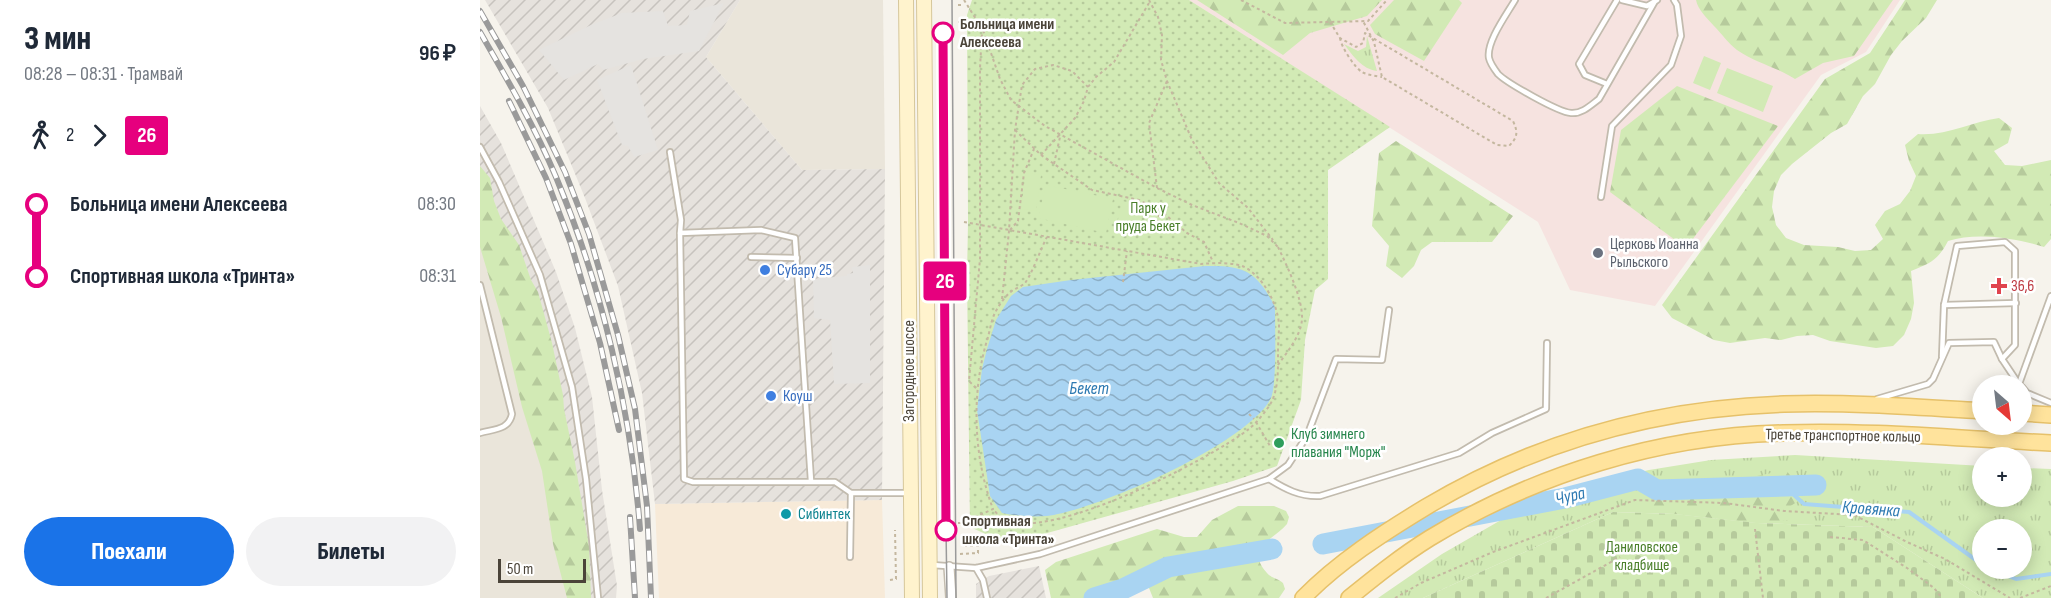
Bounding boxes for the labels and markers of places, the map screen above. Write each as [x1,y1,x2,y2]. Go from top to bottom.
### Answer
place label: Больница имени Алексеева [959,15,1054,52]
marker: Больница имени Алексеева [932,22,954,44]
place label: Церковь Иоанна Рыльского [1610,235,1699,272]
marker: Церковь Иоанна Рыльского [1591,246,1605,260]
place label: Субару 25 [777,261,832,280]
marker: Субару 25 [758,263,772,277]
place label: 36,6 [2011,277,2034,296]
marker: 36,6 [1992,279,2006,293]
place label: Коуш [783,387,812,406]
marker: Коуш [764,389,778,403]
place label: Клуб зимнего плавания "Морж" [1291,425,1385,462]
marker: Клуб зимнего плавания "Морж" [1272,436,1286,450]
place label: Сибинтек [798,505,851,524]
marker: Сибинтек [779,507,793,521]
place label: Спортивная школа «Тринта» [962,512,1055,549]
marker: Спортивная школа «Тринта» [935,519,957,541]

